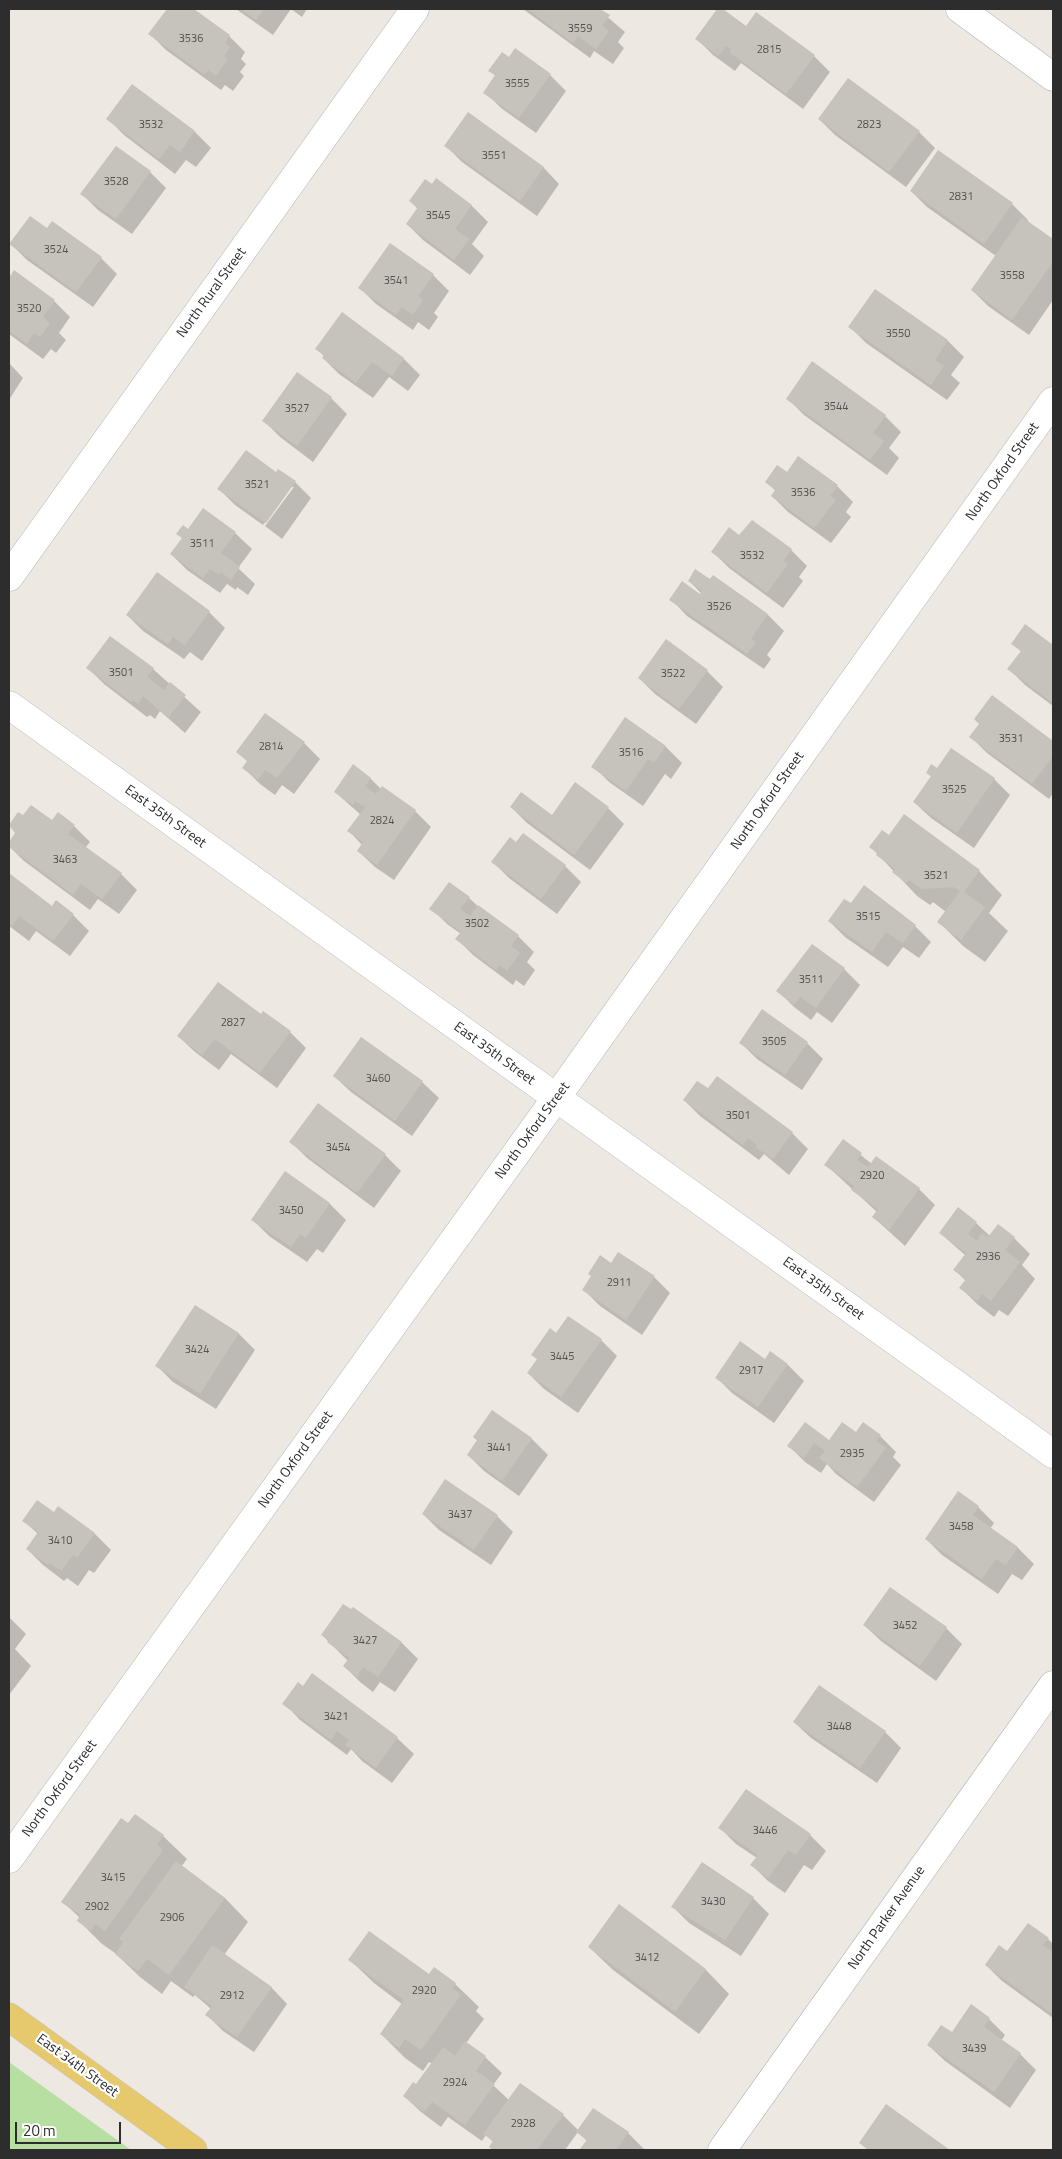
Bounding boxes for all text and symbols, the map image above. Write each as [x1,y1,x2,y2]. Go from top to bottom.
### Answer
house number: 3559 [568,22,592,36]
house number: 3536 [179,32,203,46]
house number: 2815 [757,43,781,57]
house number: 3555 [505,77,529,91]
house number: 3532 [139,118,163,132]
house number: 2823 [857,118,881,132]
house number: 3551 [482,149,506,163]
house number: 3528 [104,175,128,189]
house number: 2831 [949,190,973,204]
house number: 3545 [426,209,450,223]
house number: 3524 [44,243,68,257]
street label: North Rural Street [174,245,250,341]
house number: 3558 [1000,269,1024,283]
house number: 3541 [384,274,408,288]
house number: 3520 [17,302,41,316]
house number: 3550 [886,327,910,341]
house number: 3544 [824,400,848,414]
house number: 3527 [285,402,309,416]
street label: North Oxford Street [963,420,1043,524]
house number: 3521 [245,478,269,492]
house number: 3536 [791,486,815,500]
house number: 3511 [190,537,214,551]
house number: 3532 [740,549,764,563]
house number: 3526 [707,600,731,614]
house number: 3501 [109,666,133,680]
house number: 3522 [661,667,685,681]
house number: 3531 [999,732,1023,746]
house number: 2814 [259,740,283,754]
house number: 3516 [619,746,643,760]
street label: North Oxford Street [728,749,808,853]
street label: East 35th Street [121,782,209,852]
house number: 3525 [942,783,966,797]
house number: 2824 [370,814,394,828]
house number: 3463 [53,853,77,867]
house number: 3521 [924,869,948,883]
house number: 3515 [856,910,880,924]
house number: 3502 [465,917,489,931]
house number: 3511 [799,973,823,987]
house number: 2827 [221,1016,245,1030]
street label: East 35th Street [450,1019,538,1089]
house number: 3505 [762,1035,786,1049]
house number: 3460 [366,1072,390,1086]
street label: North Oxford Street [492,1079,574,1183]
house number: 3501 [726,1109,750,1123]
house number: 3454 [326,1141,350,1155]
house number: 2920 [860,1169,884,1183]
house number: 3450 [279,1204,303,1218]
house number: 2936 [976,1250,1000,1264]
street label: East 35th Street [779,1254,867,1324]
house number: 2911 [607,1276,631,1290]
house number: 3424 [185,1343,209,1357]
house number: 3445 [550,1350,574,1364]
house number: 2917 [739,1364,763,1378]
street label: North Oxford Street [255,1408,337,1512]
house number: 3441 [487,1441,511,1455]
house number: 2935 [840,1447,864,1461]
house number: 3437 [448,1508,472,1522]
house number: 3458 [949,1520,973,1534]
house number: 3410 [48,1534,72,1548]
house number: 3452 [893,1619,917,1633]
house number: 3427 [353,1634,377,1648]
house number: 3421 [324,1710,348,1724]
house number: 3448 [827,1720,851,1734]
street label: North Oxford Street [19,1737,101,1841]
house number: 3446 [753,1824,777,1838]
street label: North Parker Avenue [845,1863,929,1973]
house number: 3415 [101,1871,125,1885]
house number: 3430 [701,1895,725,1909]
house number: 2902 [85,1900,109,1914]
house number: 2906 [160,1911,184,1925]
house number: 3412 [635,1951,659,1965]
house number: 2920 [412,1984,436,1998]
house number: 2912 [220,1989,244,2003]
street label: East 34th Street [33,2031,121,2101]
house number: 3439 [962,2042,986,2056]
house number: 2924 [443,2076,467,2090]
scale bar [18,2112,124,2144]
house number: 2928 [511,2117,535,2131]
text: 20 m [23,2119,56,2142]

